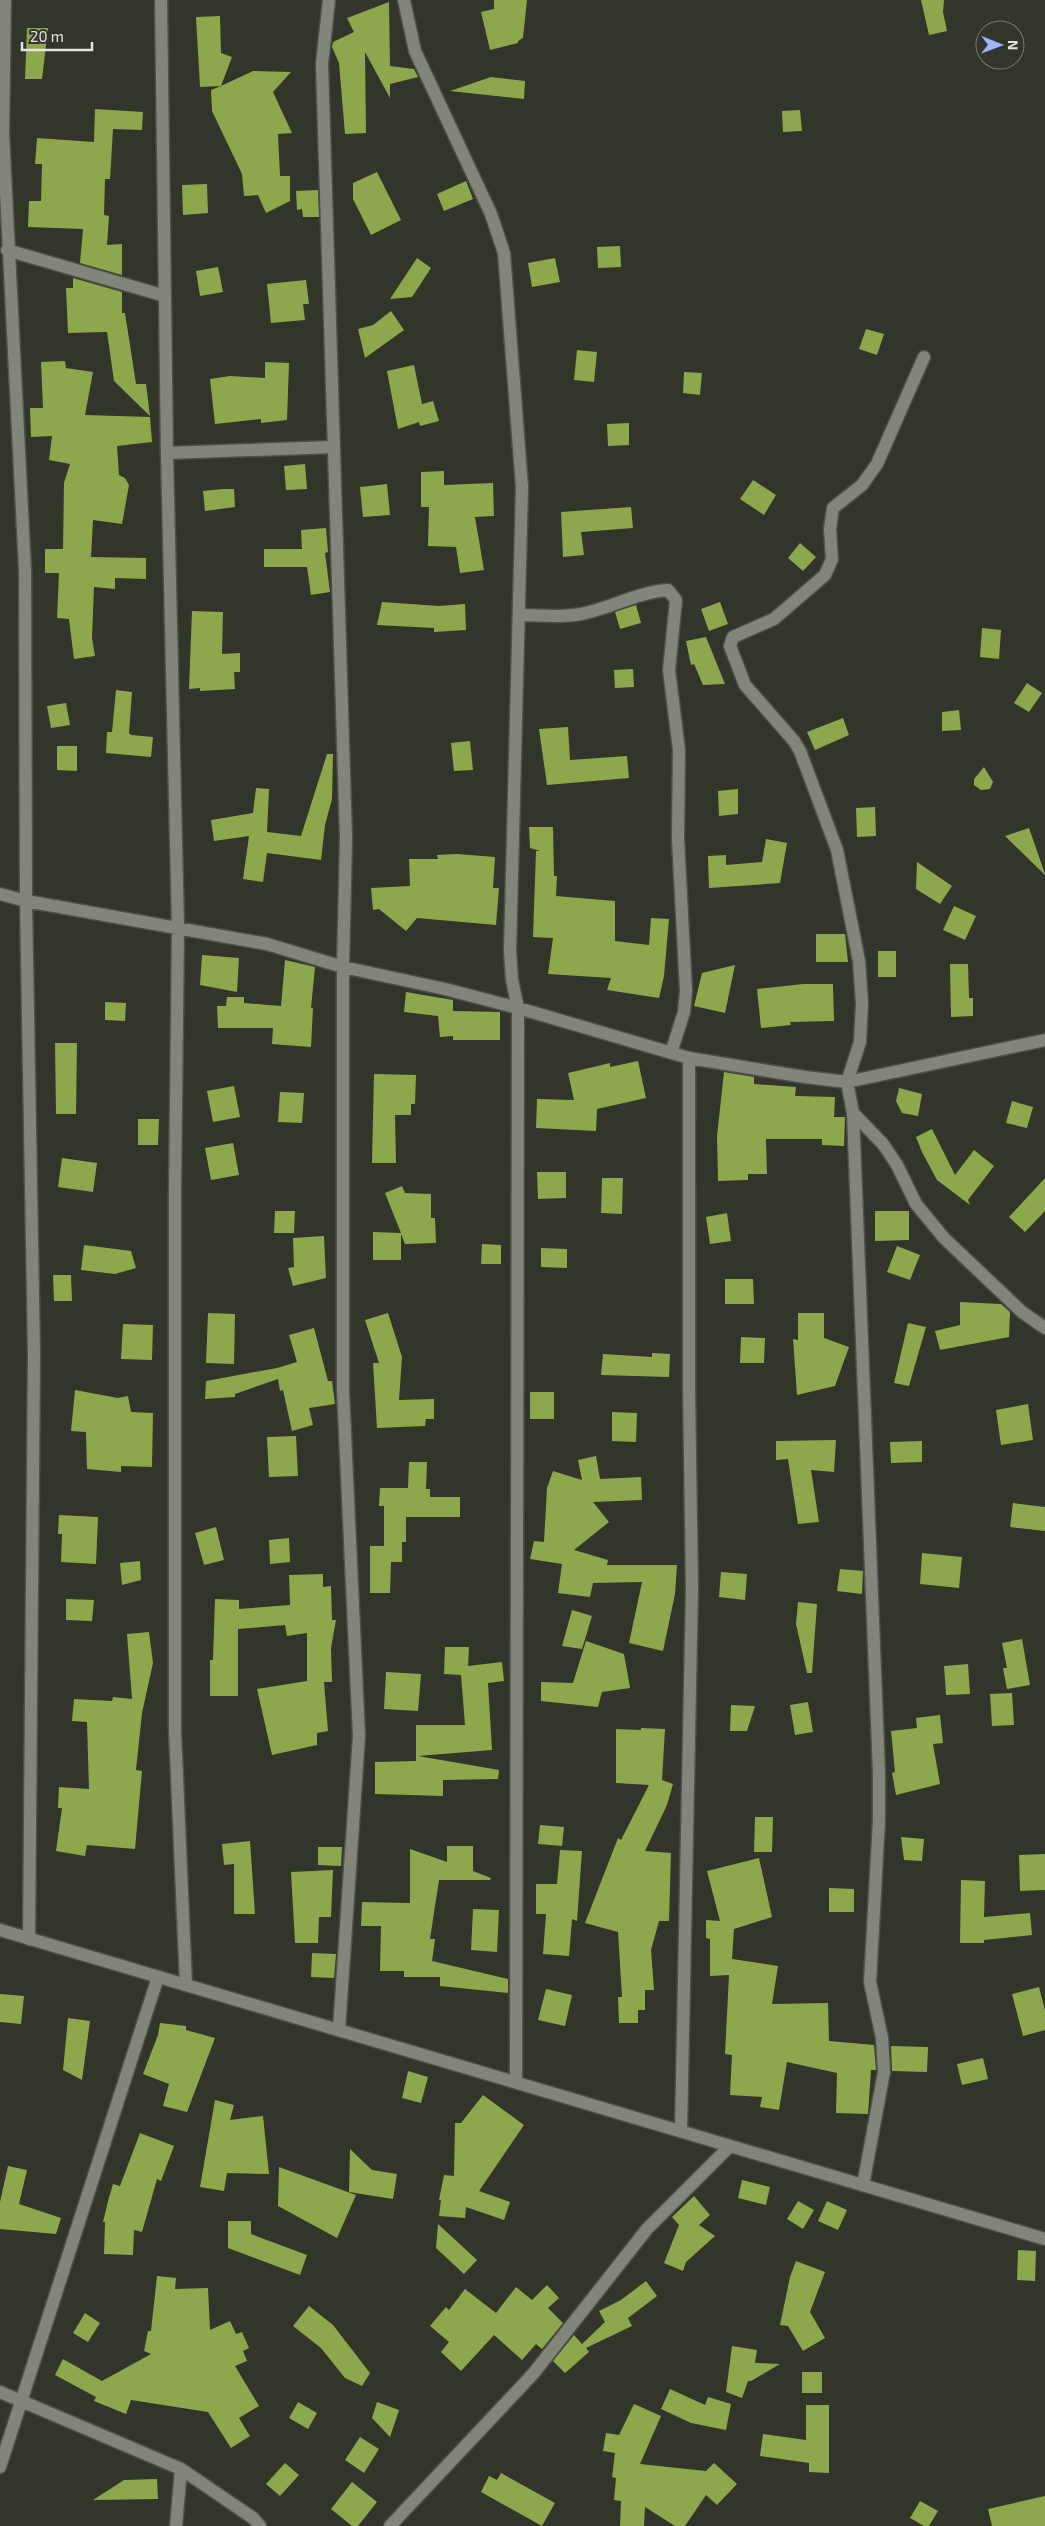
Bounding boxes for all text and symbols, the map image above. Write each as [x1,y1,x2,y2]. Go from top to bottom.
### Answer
scale bar [22,20,92,52]
north arrow [975,20,1025,70]
text: 20 m [30,27,64,45]
text: N [1005,40,1022,50]

